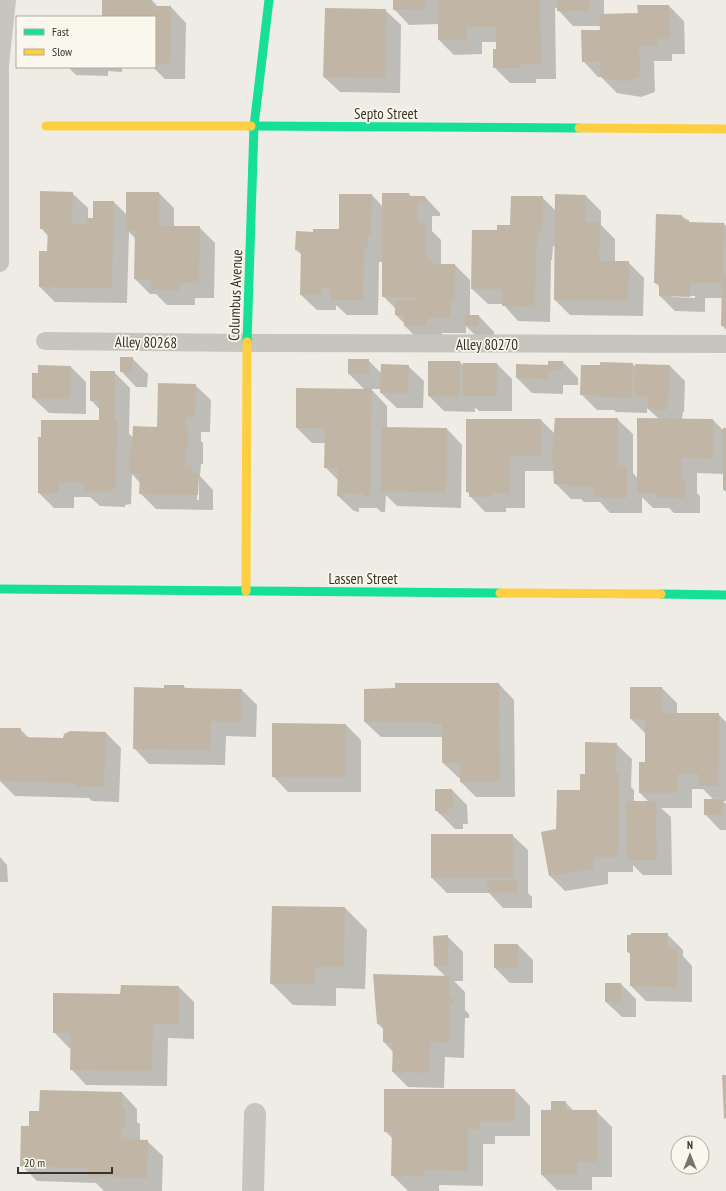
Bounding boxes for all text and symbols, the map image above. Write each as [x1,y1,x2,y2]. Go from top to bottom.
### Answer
legend [16,16,156,68]
text: Fast [52,24,70,39]
text: Slow [52,44,73,59]
street label: Septo Street [354,104,418,123]
street label: Columbus Avenue [224,249,246,341]
street label: Alley 80268 [115,332,177,352]
street label: Alley 80270 [456,335,518,354]
street label: Lassen Street [328,569,398,588]
north arrow [670,1135,710,1175]
text: N [687,1138,693,1152]
scale bar [18,1149,112,1175]
text: 20 m [24,1155,45,1170]

